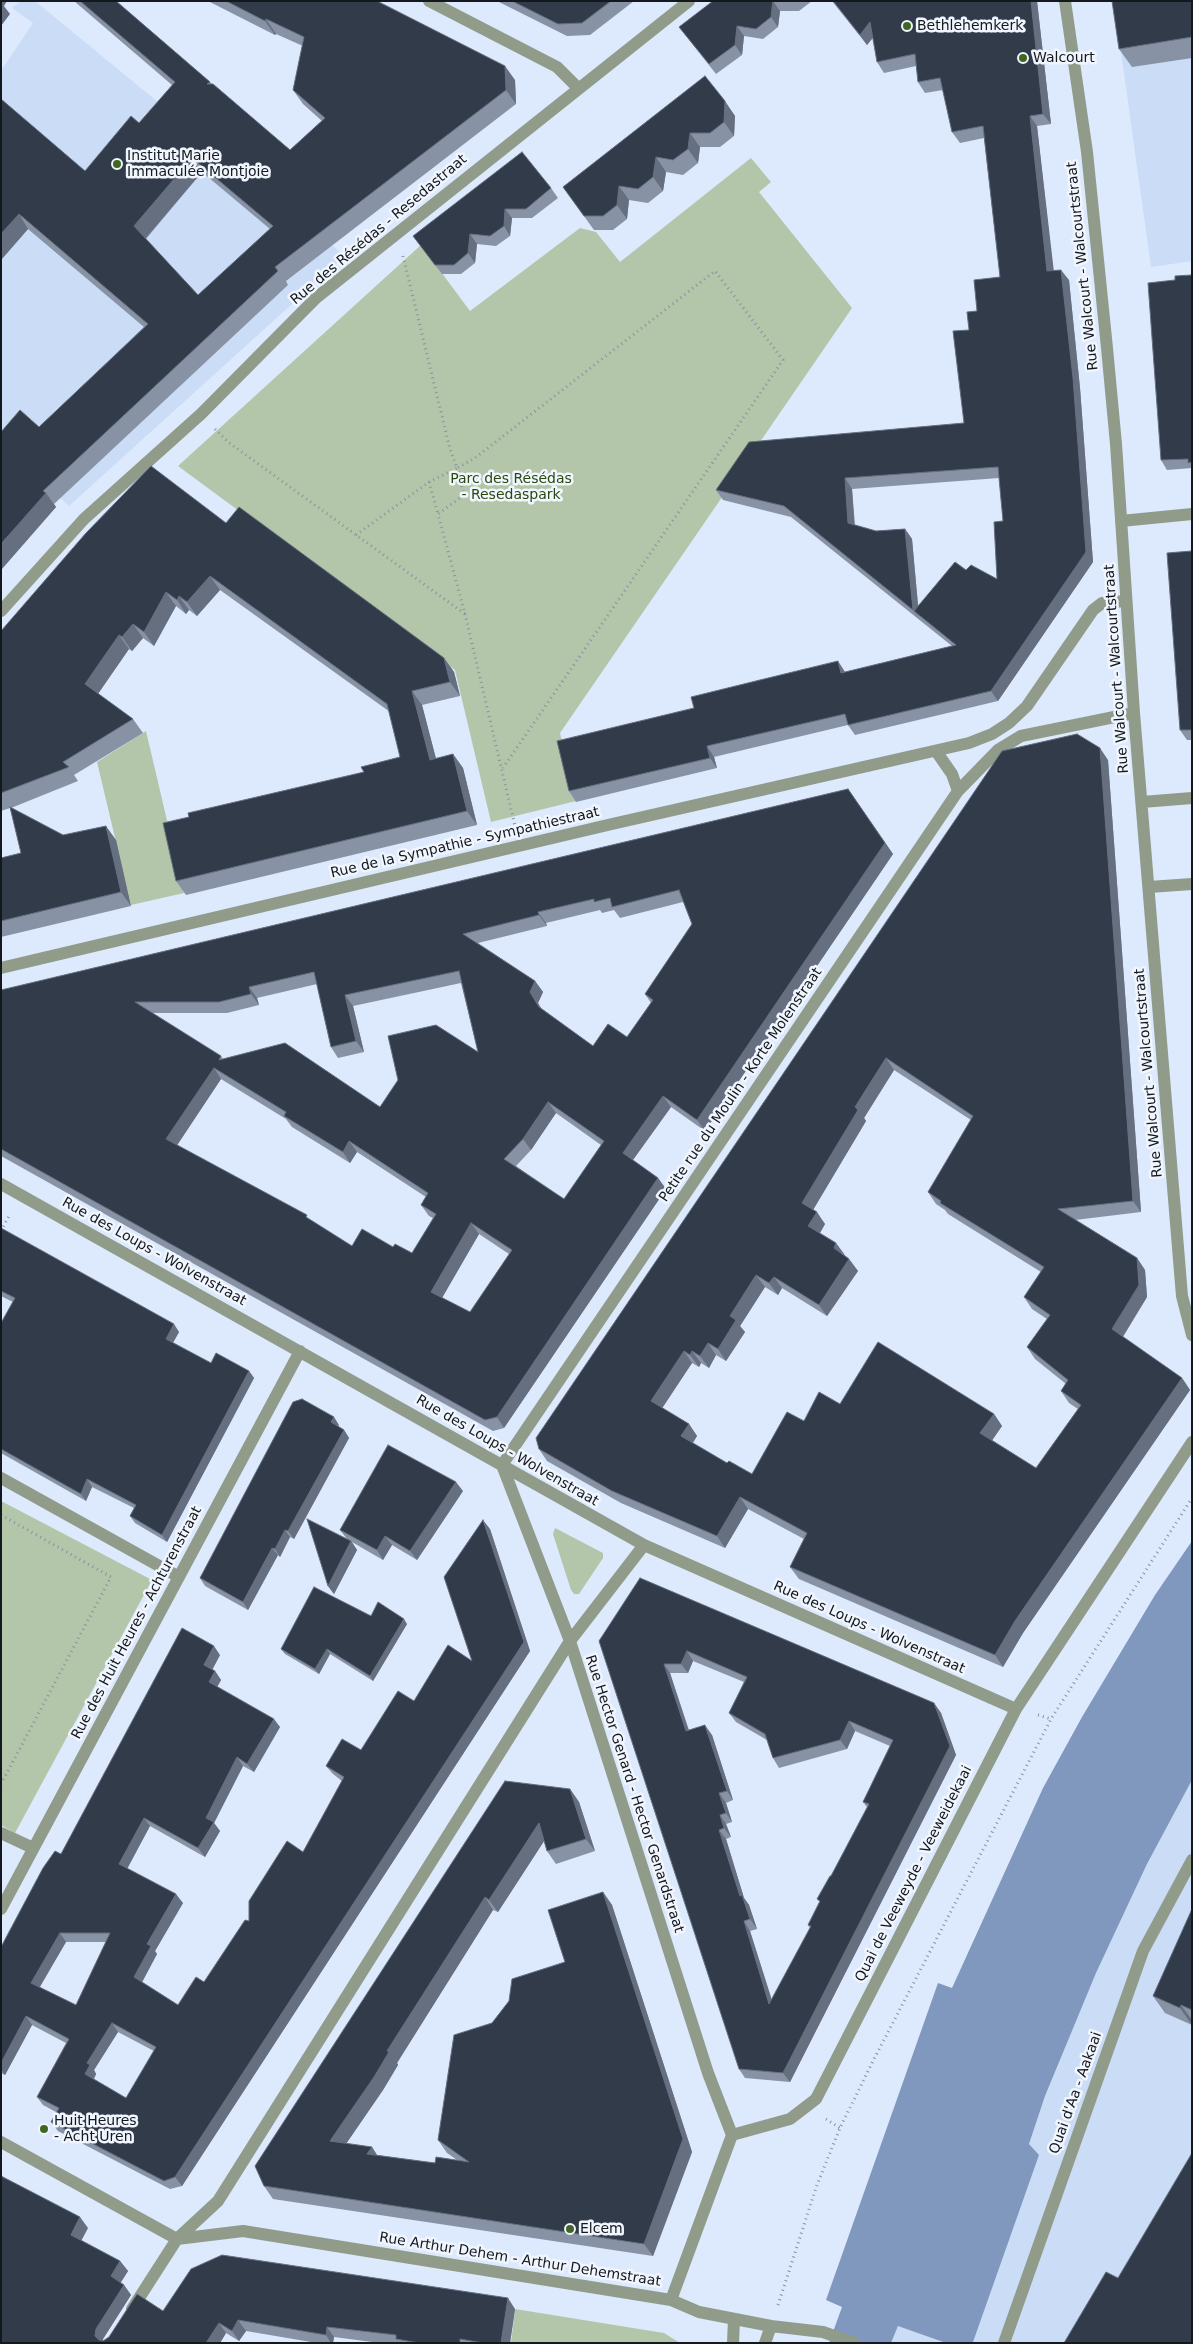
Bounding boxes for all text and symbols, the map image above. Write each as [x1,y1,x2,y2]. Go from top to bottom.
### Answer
place label: Bethlehemkerk [917,18,1023,34]
marker: Bethlehemkerk [901,20,913,32]
place label: Walcourt [1033,50,1095,66]
marker: Walcourt [1017,52,1029,64]
place label: Institut Marie Immaculée Montjoie [127,148,269,180]
street label: Rue des Résédas - Resedastraat [287,151,471,309]
marker: Institut Marie Immaculée Montjoie [111,158,123,170]
street label: Rue Walcourt - Walcourtstraat [1064,161,1102,371]
park label: Parc des Résédas - Resedaspark [450,471,572,504]
street label: Rue Walcourt - Walcourtstraat [1101,564,1133,774]
street label: Rue de la Sympathie - Sympathiestraat [329,804,601,882]
street label: Petite rue du Moulin - Korte Molenstraat [656,965,826,1205]
street label: Rue Walcourt - Walcourtstraat [1131,968,1167,1178]
street label: Rue des Loups - Wolvenstraat [59,1194,249,1310]
street label: Rue des Loups - Wolvenstraat [413,1392,601,1510]
street label: Rue des Huit Heures - Achturenstraat [68,1504,206,1742]
street label: Rue des Loups - Wolvenstraat [771,1578,967,1678]
street label: Rue Hector Genard - Hector Genardstraat [581,1653,687,1935]
street label: Quai de Veeweyde - Veeweidekaai [852,1763,976,1985]
street label: Quai d'Aa - Aakaai [1046,2030,1106,2156]
place label: Huit Heures - Acht Uren [54,2113,137,2146]
marker: Huit Heures - Acht Uren [38,2123,50,2135]
place label: Elcem [580,2221,623,2237]
marker: Elcem [564,2223,576,2235]
street label: Rue Arthur Dehem - Arthur Dehemstraat [378,2229,662,2291]

